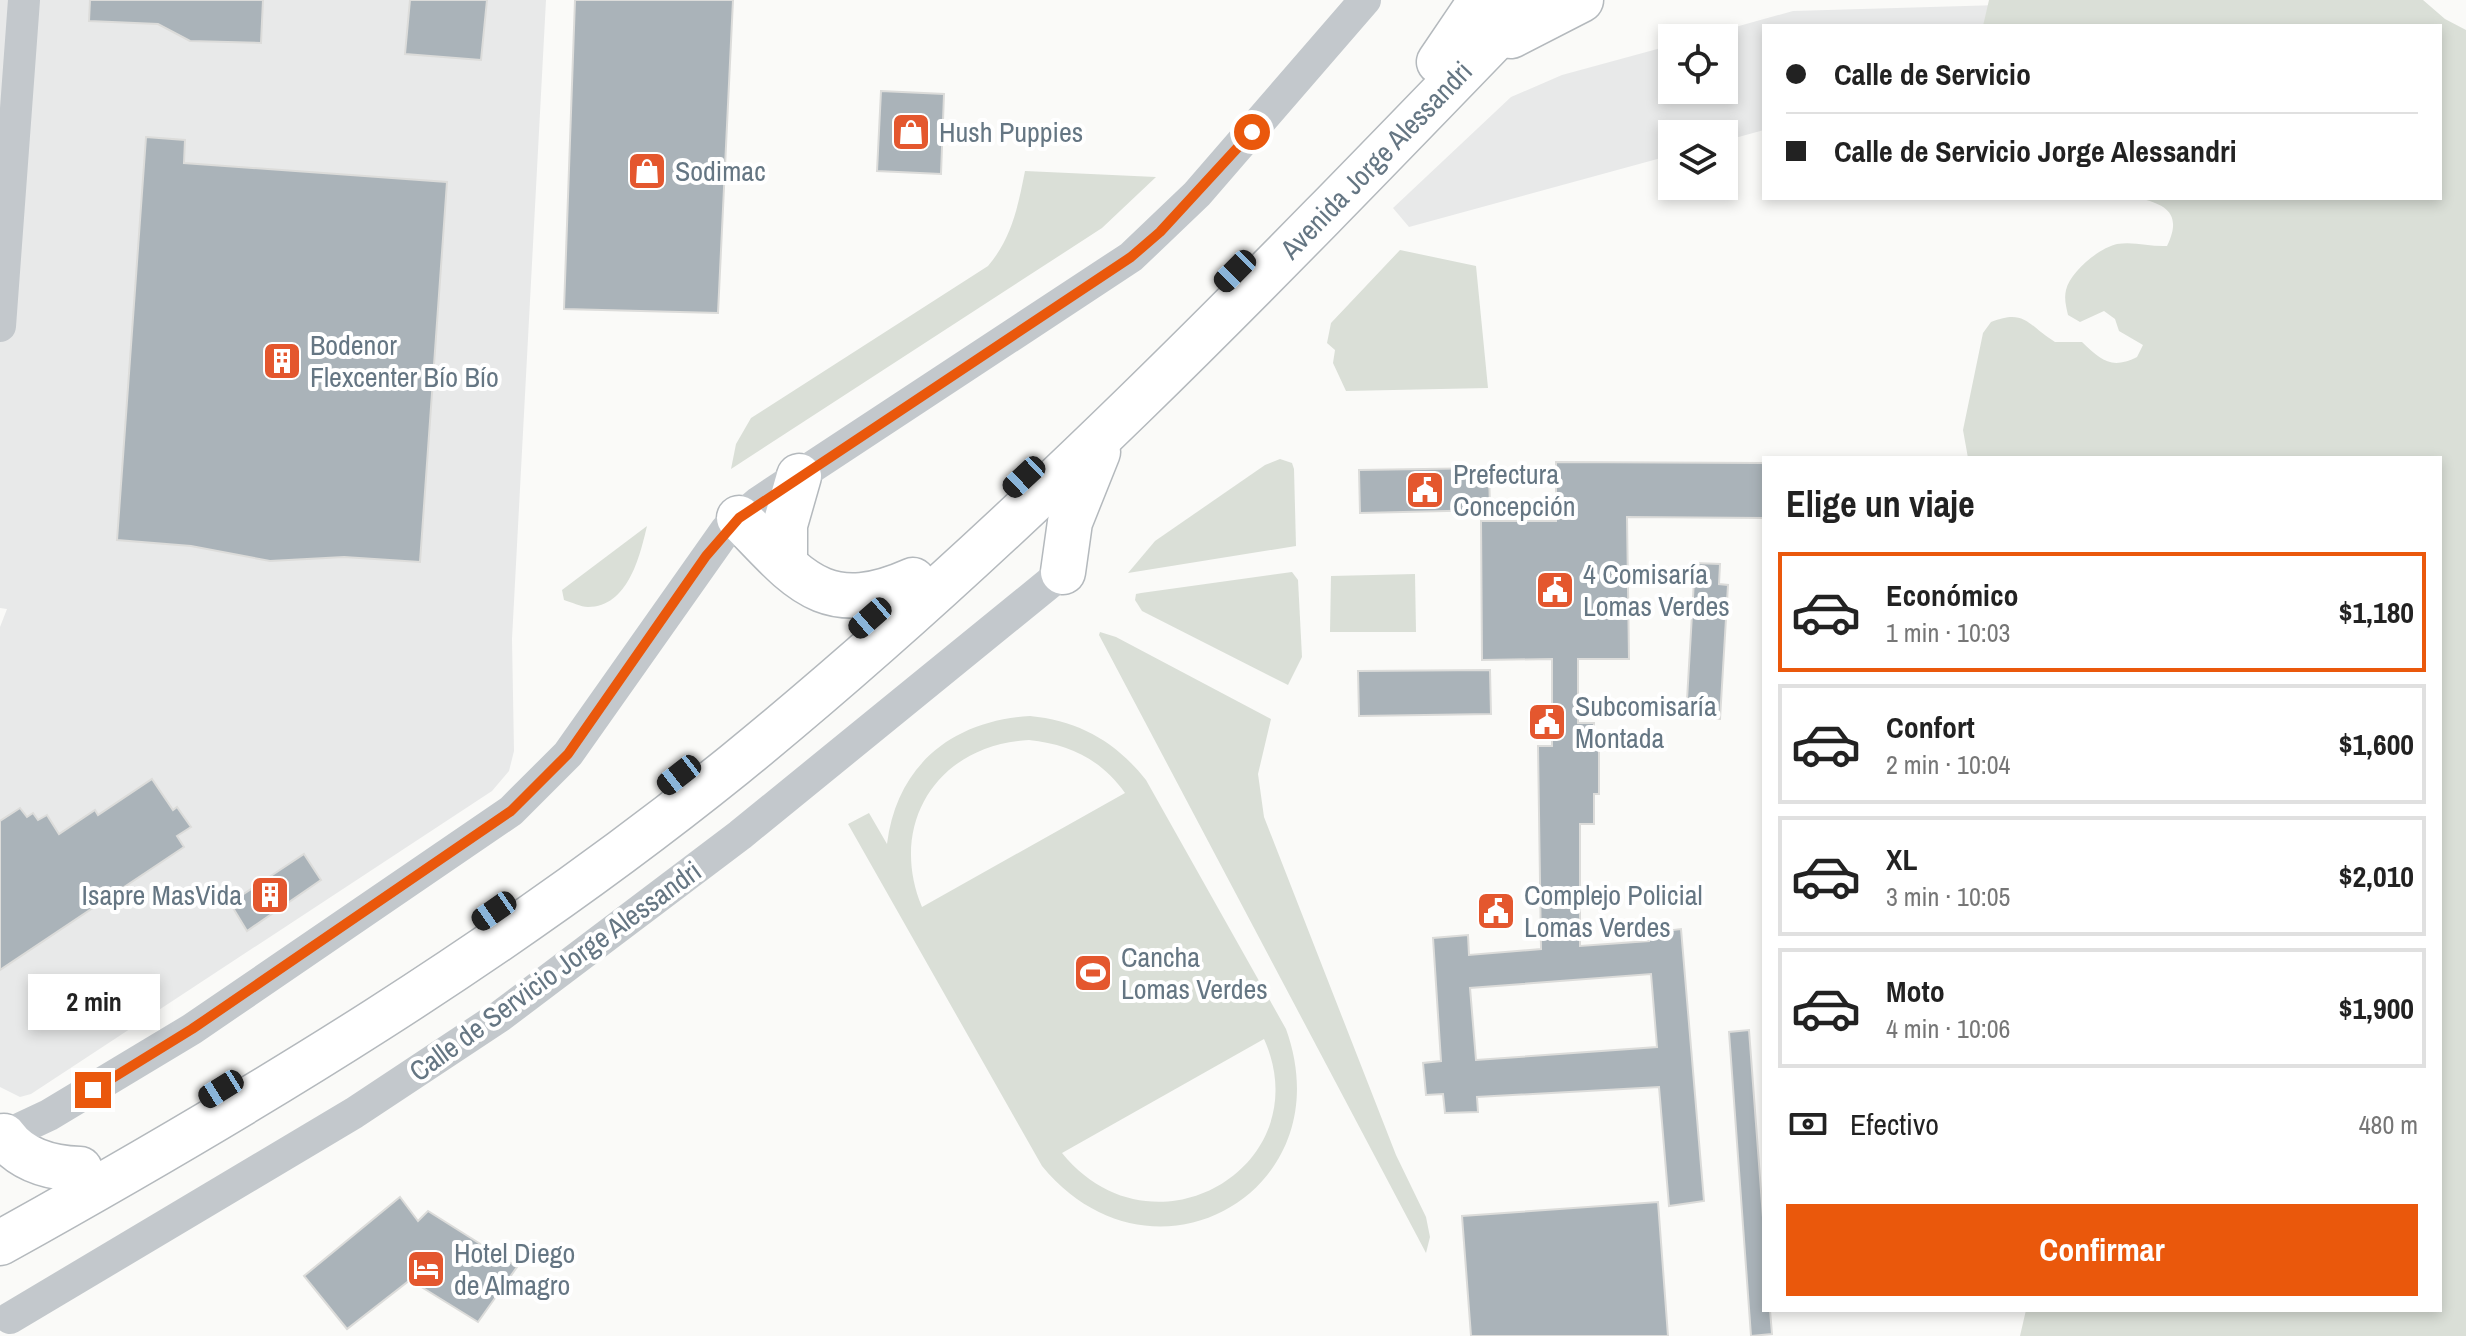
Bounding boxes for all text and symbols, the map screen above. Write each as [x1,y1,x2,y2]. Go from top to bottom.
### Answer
map controls [1658,24,1738,200]
button: locate [1658,24,1738,104]
street label: Avenida Jorge Alessandri [1271,53,1480,268]
text: Calle de Servicio [1834,54,2031,94]
shop icon: Hush Puppies [890,111,932,153]
place label: Hush Puppies [939,113,1083,151]
route start [1234,114,1270,150]
button: layers [1658,120,1738,200]
text: Calle de Servicio Jorge Alessandri [1834,131,2236,171]
shop icon: Sodimac [626,150,668,192]
place label: Sodimac [675,152,766,190]
car [1210,246,1260,296]
place label: Bodenor Flexcenter Bío Bío [310,326,499,396]
building icon: Bodenor Flexcenter Bío Bío [261,340,303,382]
car [998,452,1050,502]
place label: Prefectura Concepción [1453,455,1576,525]
public building icon: Prefectura Concepción [1404,469,1446,511]
text: Elige un viaje [1786,480,1975,528]
place label: 4 Comisaría Lomas Verdes [1583,555,1730,625]
public building icon: 4 Comisaría Lomas Verdes [1534,569,1576,611]
text: Económico [1886,575,2019,615]
icon: car [1790,576,1862,648]
text: $1,180 [2339,592,2414,632]
car [844,593,896,643]
text: 1 min · 10:03 [1886,615,2010,650]
place label: Subcomisaría Montada [1575,687,1717,757]
public building icon: Subcomisaría Montada [1526,701,1568,743]
text: Confort [1886,707,1975,747]
icon: car [1790,708,1862,780]
text: $1,600 [2339,724,2414,764]
text: 2 min · 10:04 [1886,747,2010,782]
car [653,751,705,799]
text: XL [1886,839,1917,879]
icon: car [1790,840,1862,912]
street label: Calle de Servicio Jorge Alessandri [401,852,709,1090]
text: $2,010 [2339,856,2414,896]
building icon: Isapre MasVida [249,874,291,916]
place label: Isapre MasVida [82,876,242,914]
place label: Complejo Policial Lomas Verdes [1524,876,1703,946]
text: 3 min · 10:05 [1886,879,2010,914]
car [467,887,521,935]
public building icon: Complejo Policial Lomas Verdes [1475,890,1517,932]
place label: Cancha Lomas Verdes [1121,938,1268,1008]
sports icon: Cancha Lomas Verdes [1072,952,1114,994]
text: Moto [1886,971,1945,1011]
icon: car [1790,972,1862,1044]
callout: 2 min [27,974,159,1030]
text: 2 min [66,984,122,1019]
text: $1,900 [2339,988,2414,1028]
text: 4 min · 10:06 [1886,1011,2010,1046]
car [194,1066,248,1112]
route end [75,1072,111,1108]
icon: cash [1786,1102,1830,1146]
text: Efectivo [1850,1104,1939,1144]
text: 480 m [2359,1107,2418,1142]
button: Confirmar [1786,1204,2418,1296]
place label: Hotel Diego de Almagro [454,1234,575,1304]
hotel icon: Hotel Diego de Almagro [405,1248,447,1290]

